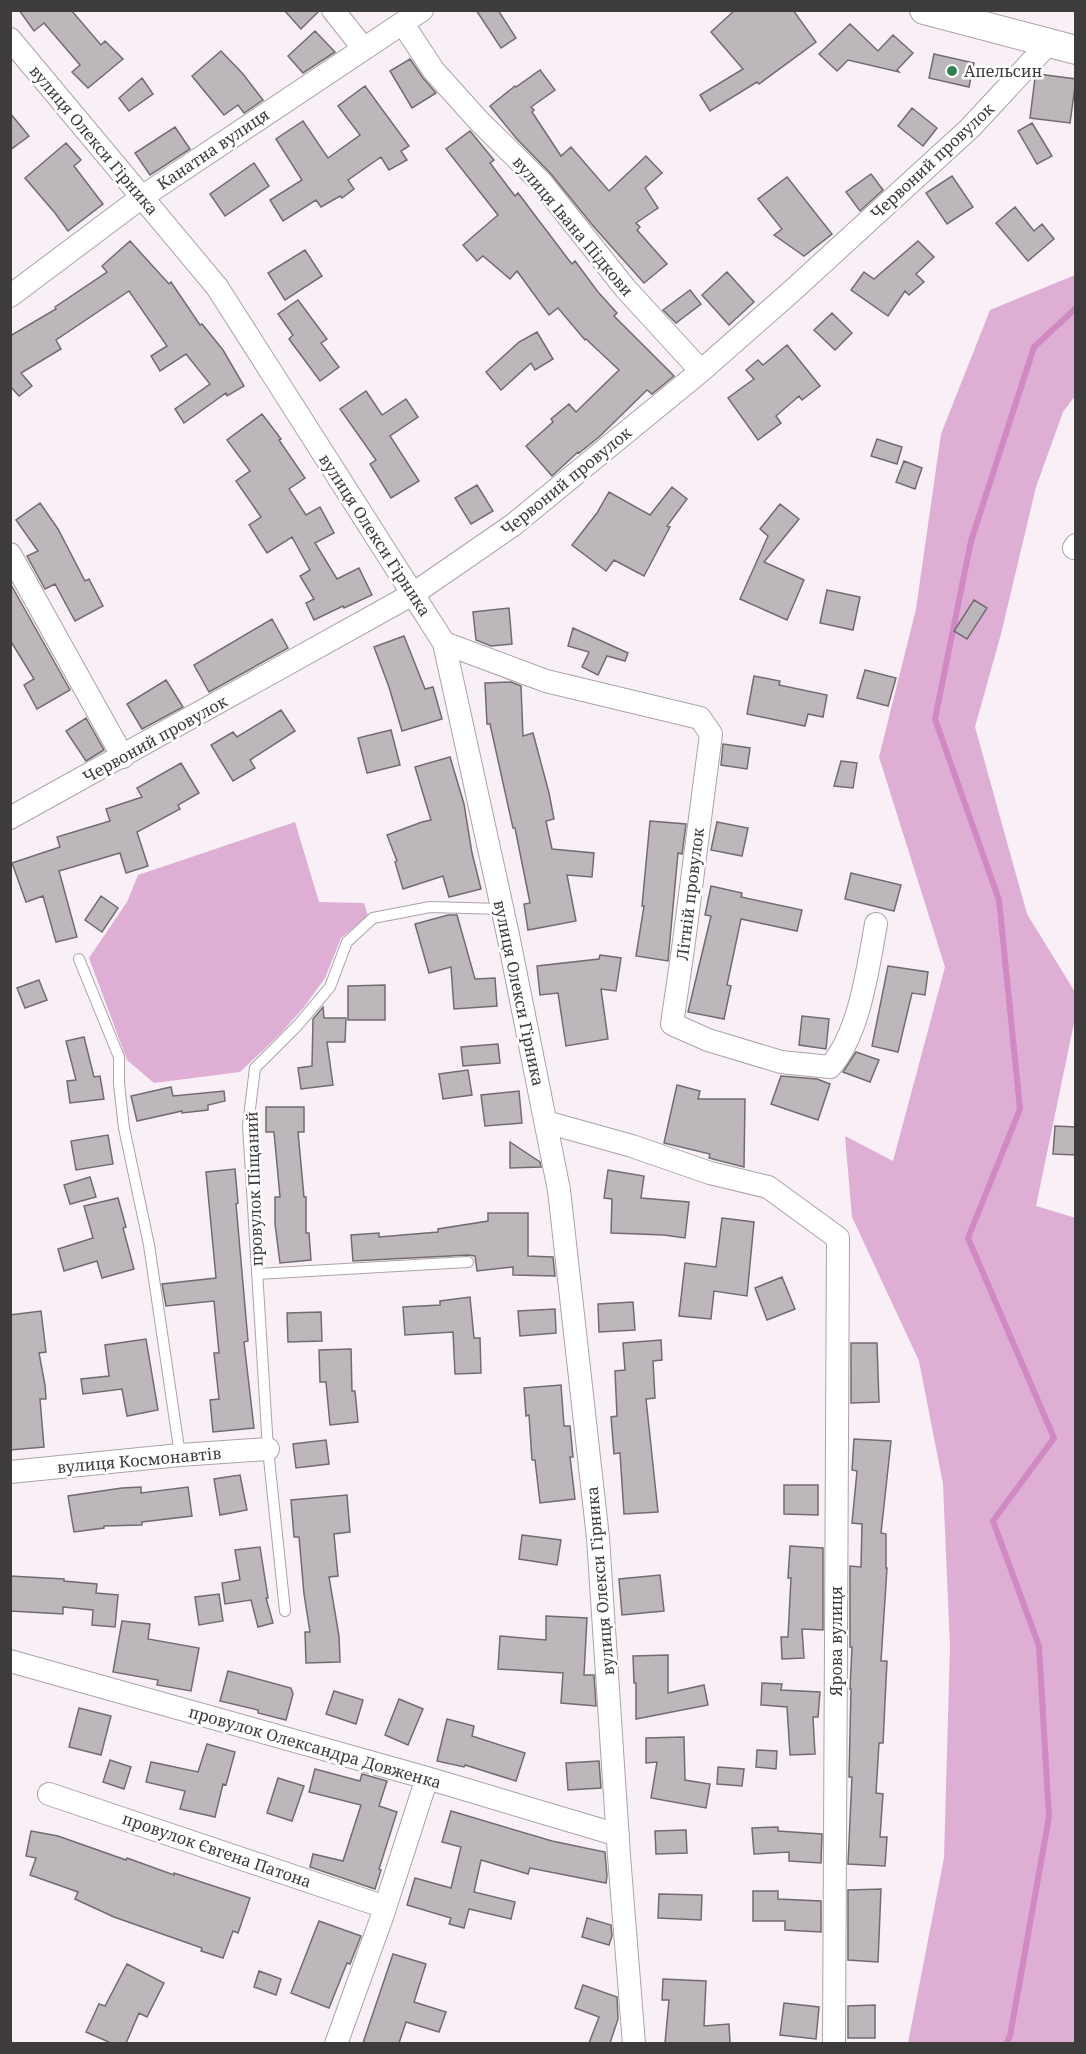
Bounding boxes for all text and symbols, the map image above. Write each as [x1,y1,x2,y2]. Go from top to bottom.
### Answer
street label: вулиця Олекси Гірника [25,60,163,220]
place label: Апельсин [964,60,1042,82]
marker: Апельсин [945,64,959,78]
street label: Червоний провулок [865,97,999,224]
street label: Канатна вулиця [153,103,273,195]
street label: вулиця Івана Підкови [508,151,638,301]
street label: Червоний провулок [496,421,636,540]
street label: вулиця Олекси Гірника [314,449,436,621]
street label: Червоний провулок [79,690,232,788]
street label: Літній провулок [671,826,709,962]
street label: вулиця Олекси Гірника [489,898,549,1088]
street label: провулок Піщаний [240,1111,268,1267]
street label: вулиця Космонавтів [56,1442,222,1478]
street label: вулиця Олекси Гірника [581,1486,619,1676]
street label: Ярова вулиця [825,1586,847,1697]
street label: провулок Олександра Довженка [186,1700,444,1794]
street label: провулок Євгена Патона [119,1807,315,1893]

